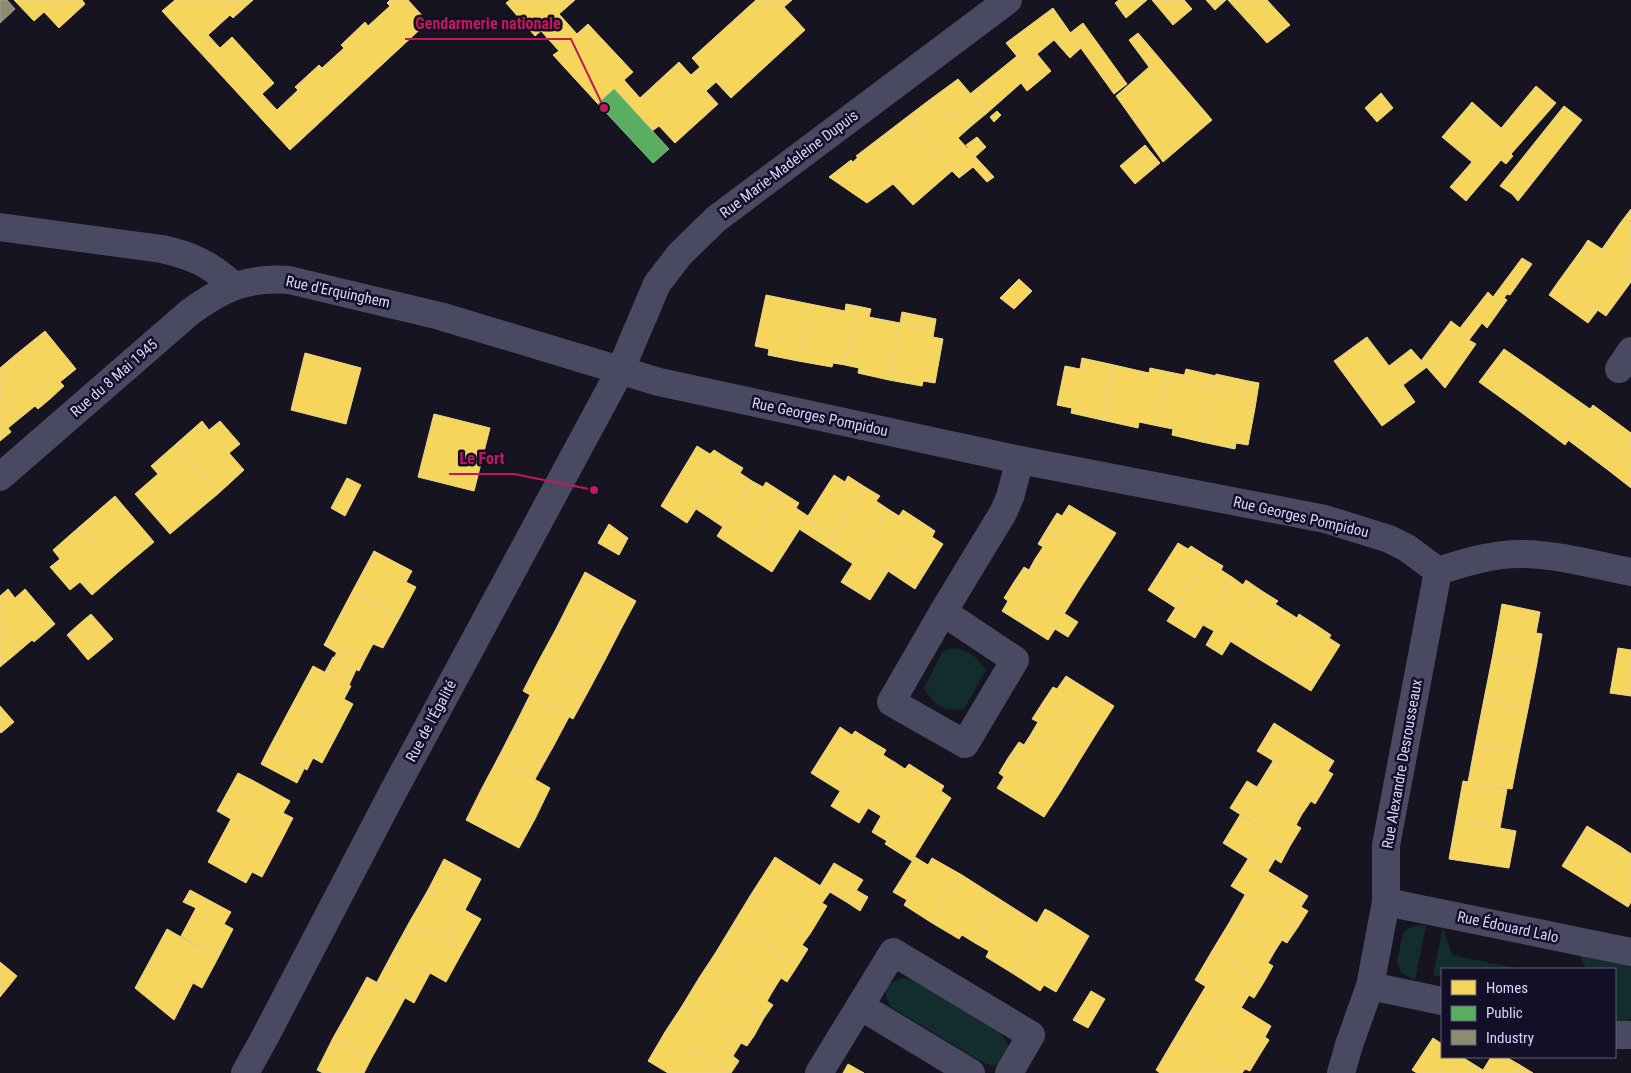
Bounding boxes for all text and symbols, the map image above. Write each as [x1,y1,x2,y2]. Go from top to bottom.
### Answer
callout: Gendarmerie nationale [405,8,571,39]
text: Gendarmerie nationale [415,14,561,33]
street label: Rue Marie-Madeleine Dupuis [716,106,862,222]
street label: Rue d'Erquinghem [284,272,392,312]
street label: Rue du 8 Mai 1945 [67,335,161,421]
street label: Rue Georges Pompidou [750,394,890,440]
callout: Le Fort [449,443,514,474]
text: Le Fort [459,449,505,468]
street label: Rue Georges Pompidou [1232,493,1370,541]
street label: Rue de l'Égalité [402,677,460,765]
street label: Rue Alexandre Desrousseaux [1378,678,1426,850]
street label: Rue Édouard Lalo [1456,907,1560,947]
legend [1441,968,1616,1058]
text: Homes [1486,979,1528,997]
text: Public [1486,1004,1523,1022]
text: Industry [1486,1029,1534,1047]

